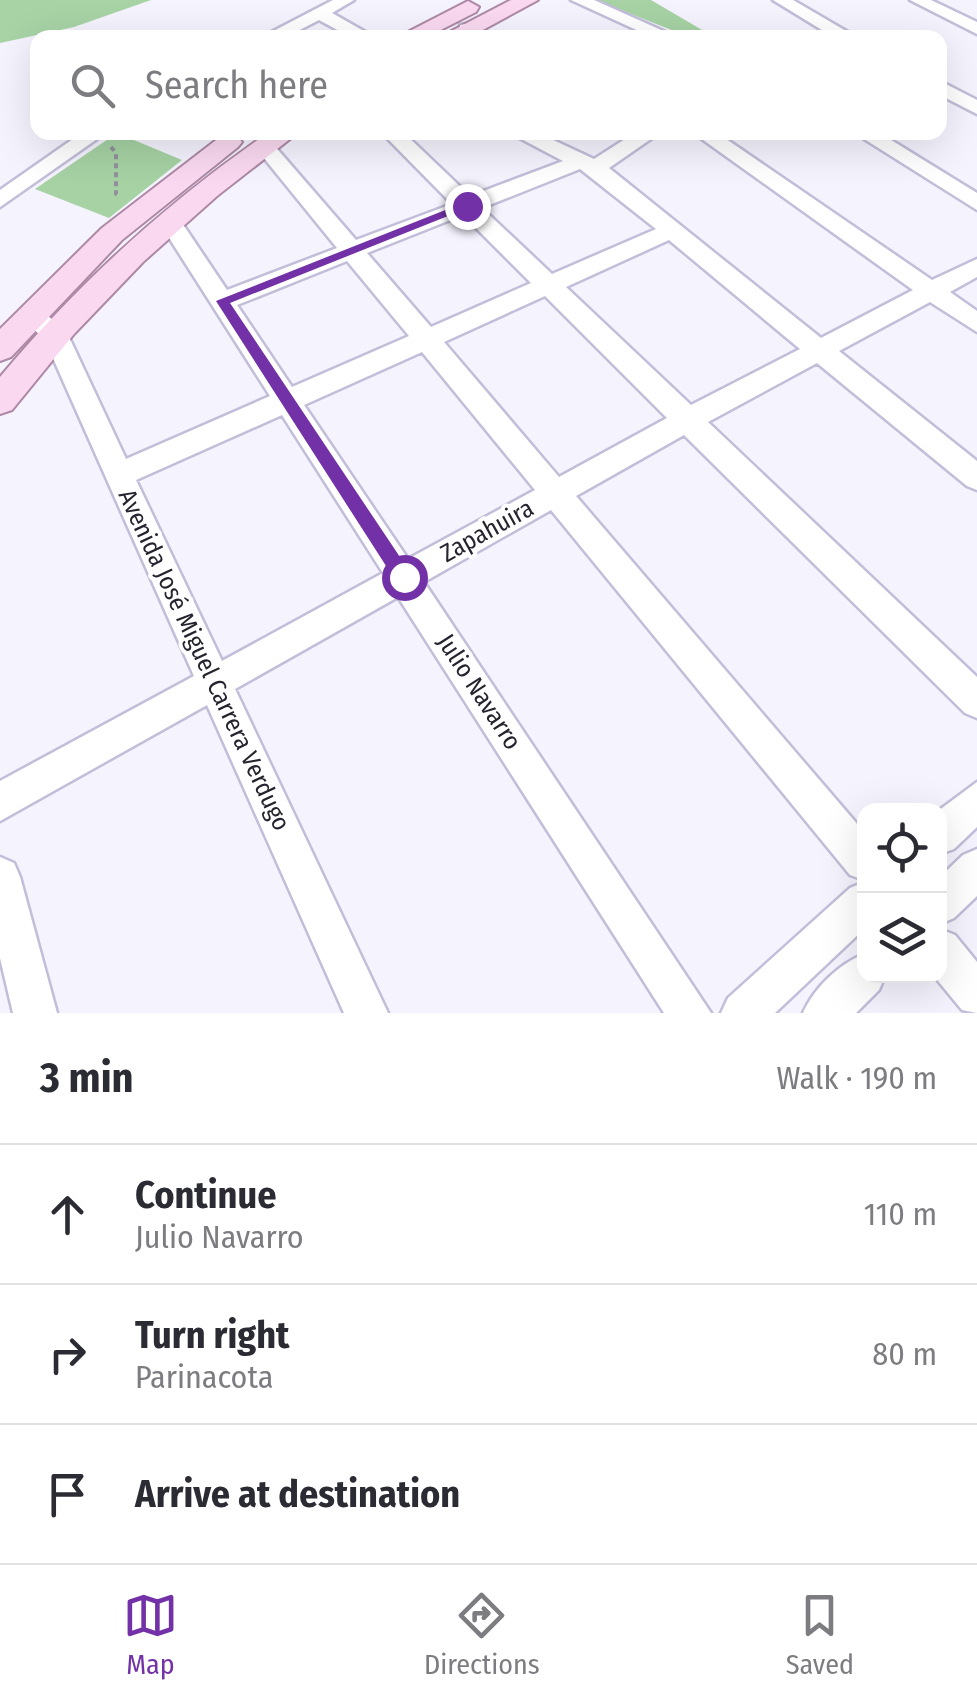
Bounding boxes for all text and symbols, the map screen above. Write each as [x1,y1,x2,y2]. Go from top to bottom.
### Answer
search box [30,30,947,140]
icon: search [65,58,120,113]
text: Search here [145,62,328,108]
route end [445,184,491,230]
street label: Avenida José Miguel Carrera Verdugo [112,485,296,835]
street label: Zapahuira [435,493,539,569]
route start [382,555,428,601]
street label: Julio Navarro [431,629,527,755]
map controls [857,803,947,983]
button: locate [857,803,947,893]
button: layers [857,893,947,983]
text: 3 min [40,1053,134,1103]
text: Walk · 190 m [777,1059,937,1097]
text: Continue [135,1172,276,1218]
icon: ahead [40,1187,95,1242]
text: 110 m [864,1195,937,1233]
text: Julio Navarro [135,1218,304,1256]
text: Turn right [135,1312,289,1358]
icon: right [40,1327,95,1382]
text: 80 m [872,1335,937,1373]
text: Parinacota [135,1358,273,1396]
icon: arrive [40,1467,95,1522]
text: Arrive at destination [135,1471,460,1517]
tab: Map [123,1588,178,1681]
tab: Directions [424,1588,540,1681]
tab: Saved [786,1588,854,1681]

